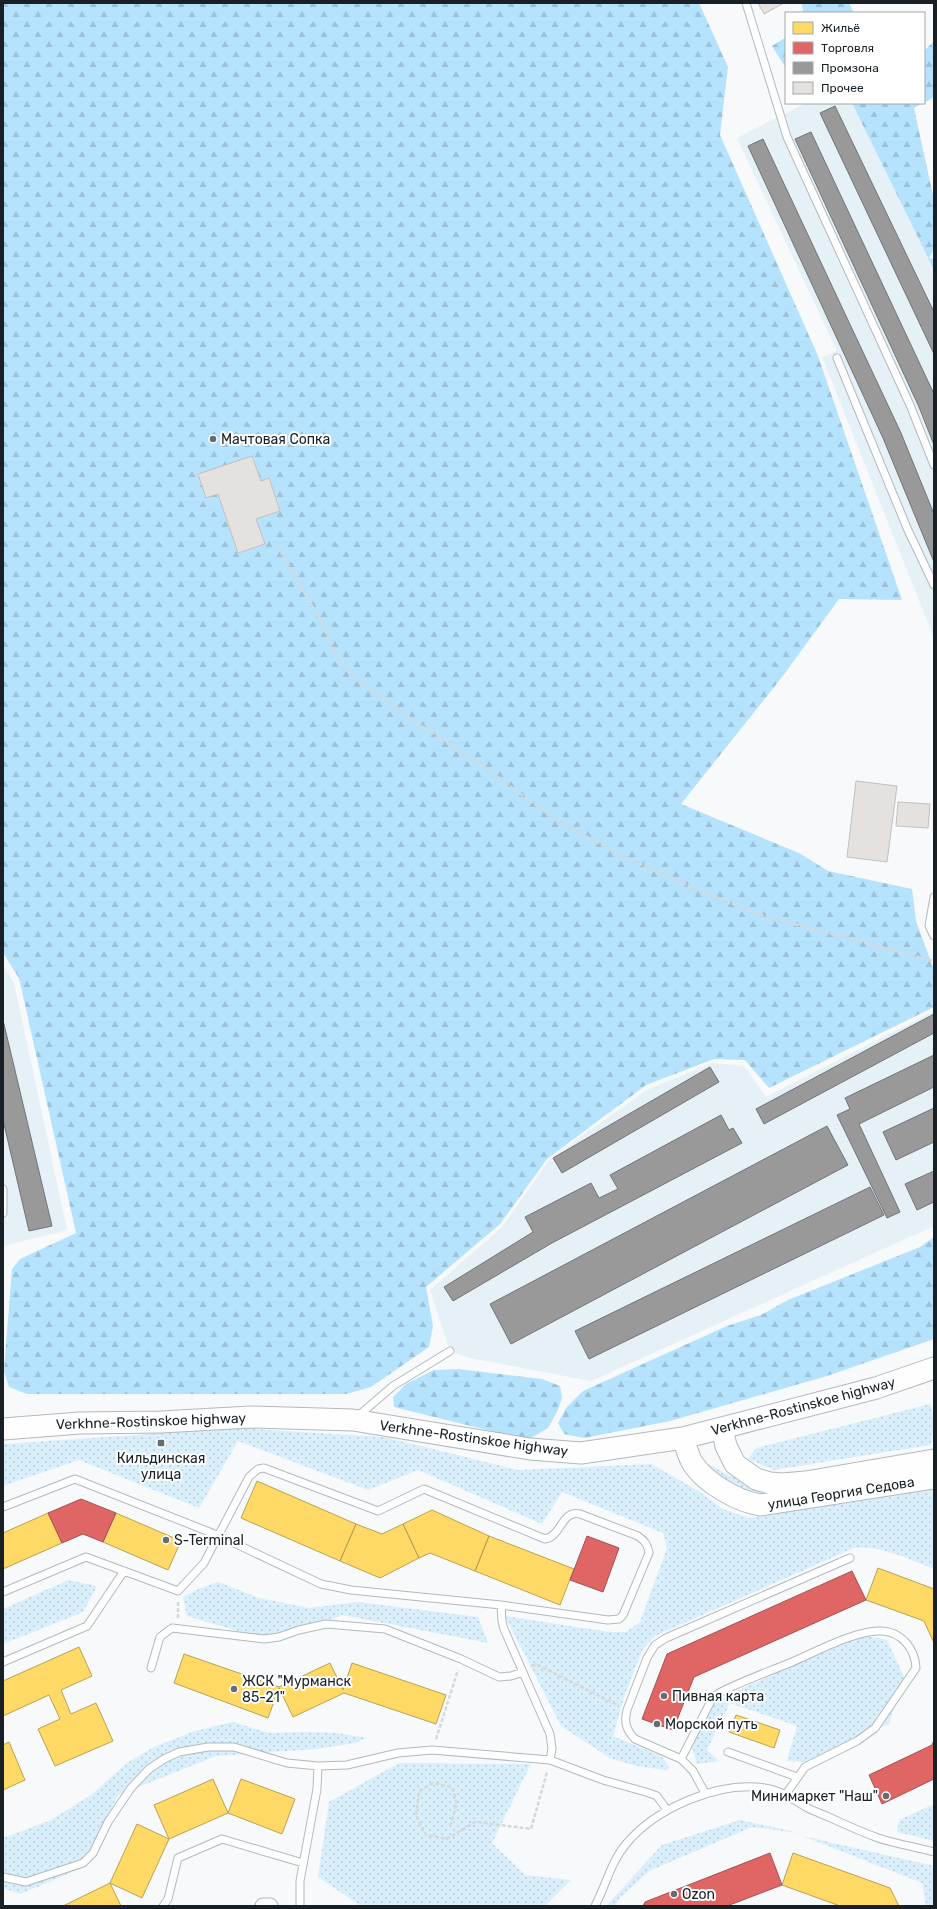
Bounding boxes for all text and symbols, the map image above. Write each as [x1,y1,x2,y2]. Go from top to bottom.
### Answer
legend [785,12,925,104]
text: Жильё [821,21,860,35]
text: Торговля [821,41,874,55]
text: Промзона [821,61,879,75]
text: Прочее [821,81,864,95]
place label: Мачтовая Сопка [221,431,330,448]
marker: Мачтовая Сопка [208,434,218,444]
street label: Verkhne-Rostinskoe highway [709,1374,897,1439]
street label: Verkhne-Rostinskoe highway [56,1410,247,1433]
street label: Verkhne-Rostinskoe highway [379,1417,570,1460]
marker: Кильдинская улица [156,1438,166,1448]
place label: Кильдинская улица [117,1450,205,1483]
street label: улица Георгия Седова [767,1473,916,1513]
place label: S-Terminal [174,1532,244,1549]
marker: S-Terminal [161,1535,171,1545]
place label: ЖСК "Мурманск 85-21" [242,1673,351,1706]
marker: ЖСК "Мурманск 85-21" [229,1684,239,1694]
place label: Пивная карта [672,1688,764,1705]
marker: Пивная карта [659,1691,669,1701]
place label: Морской путь [665,1716,758,1733]
marker: Морской путь [652,1719,662,1729]
place label: Минимаркет "Наш" [751,1788,878,1805]
marker: Минимаркет "Наш" [881,1791,891,1801]
place label: Ozon [682,1886,715,1903]
marker: Ozon [669,1889,679,1899]

